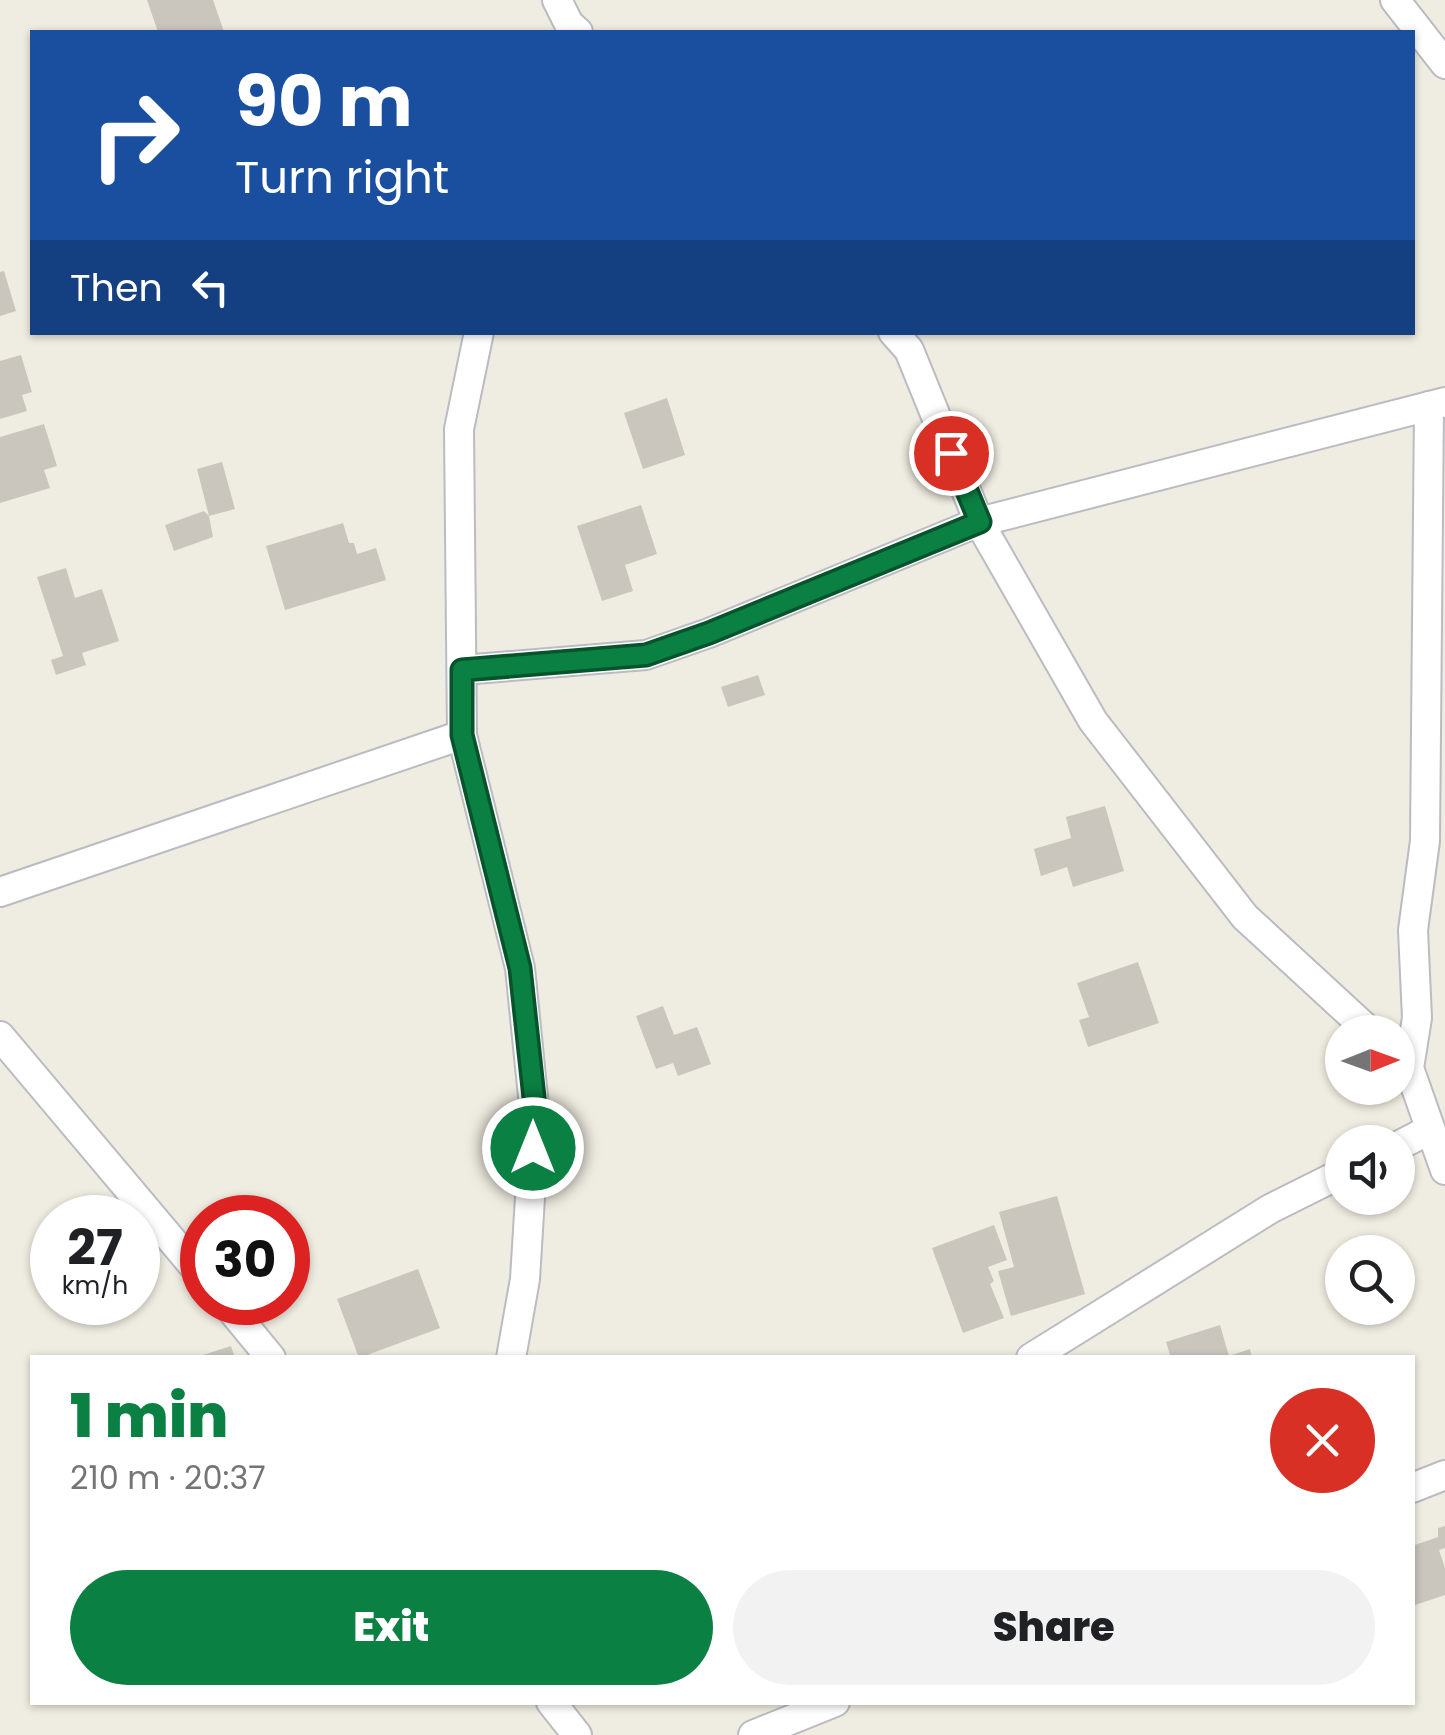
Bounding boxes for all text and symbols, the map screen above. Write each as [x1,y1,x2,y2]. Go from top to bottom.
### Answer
text: 90 m [235,52,413,151]
icon: right [70,70,200,200]
text: Turn right [235,146,449,209]
icon: left [183,260,238,315]
text: Then [70,261,163,314]
pin [909,411,994,496]
icon: arrive [924,426,979,481]
north arrow [1325,1015,1415,1105]
map controls [1325,1015,1415,1325]
position arrow [481,1096,585,1200]
button: sound [1325,1125,1415,1215]
speed limit sign: 30 [180,1195,310,1325]
text: 27 [67,1212,123,1283]
button: search [1325,1235,1415,1325]
text: km/h [62,1268,128,1303]
text: 1 min [70,1374,228,1458]
button: close [1270,1388,1375,1493]
text: 210 m · 20:37 [70,1455,266,1500]
button: Exit [70,1570,713,1685]
button: Share [733,1570,1375,1685]

